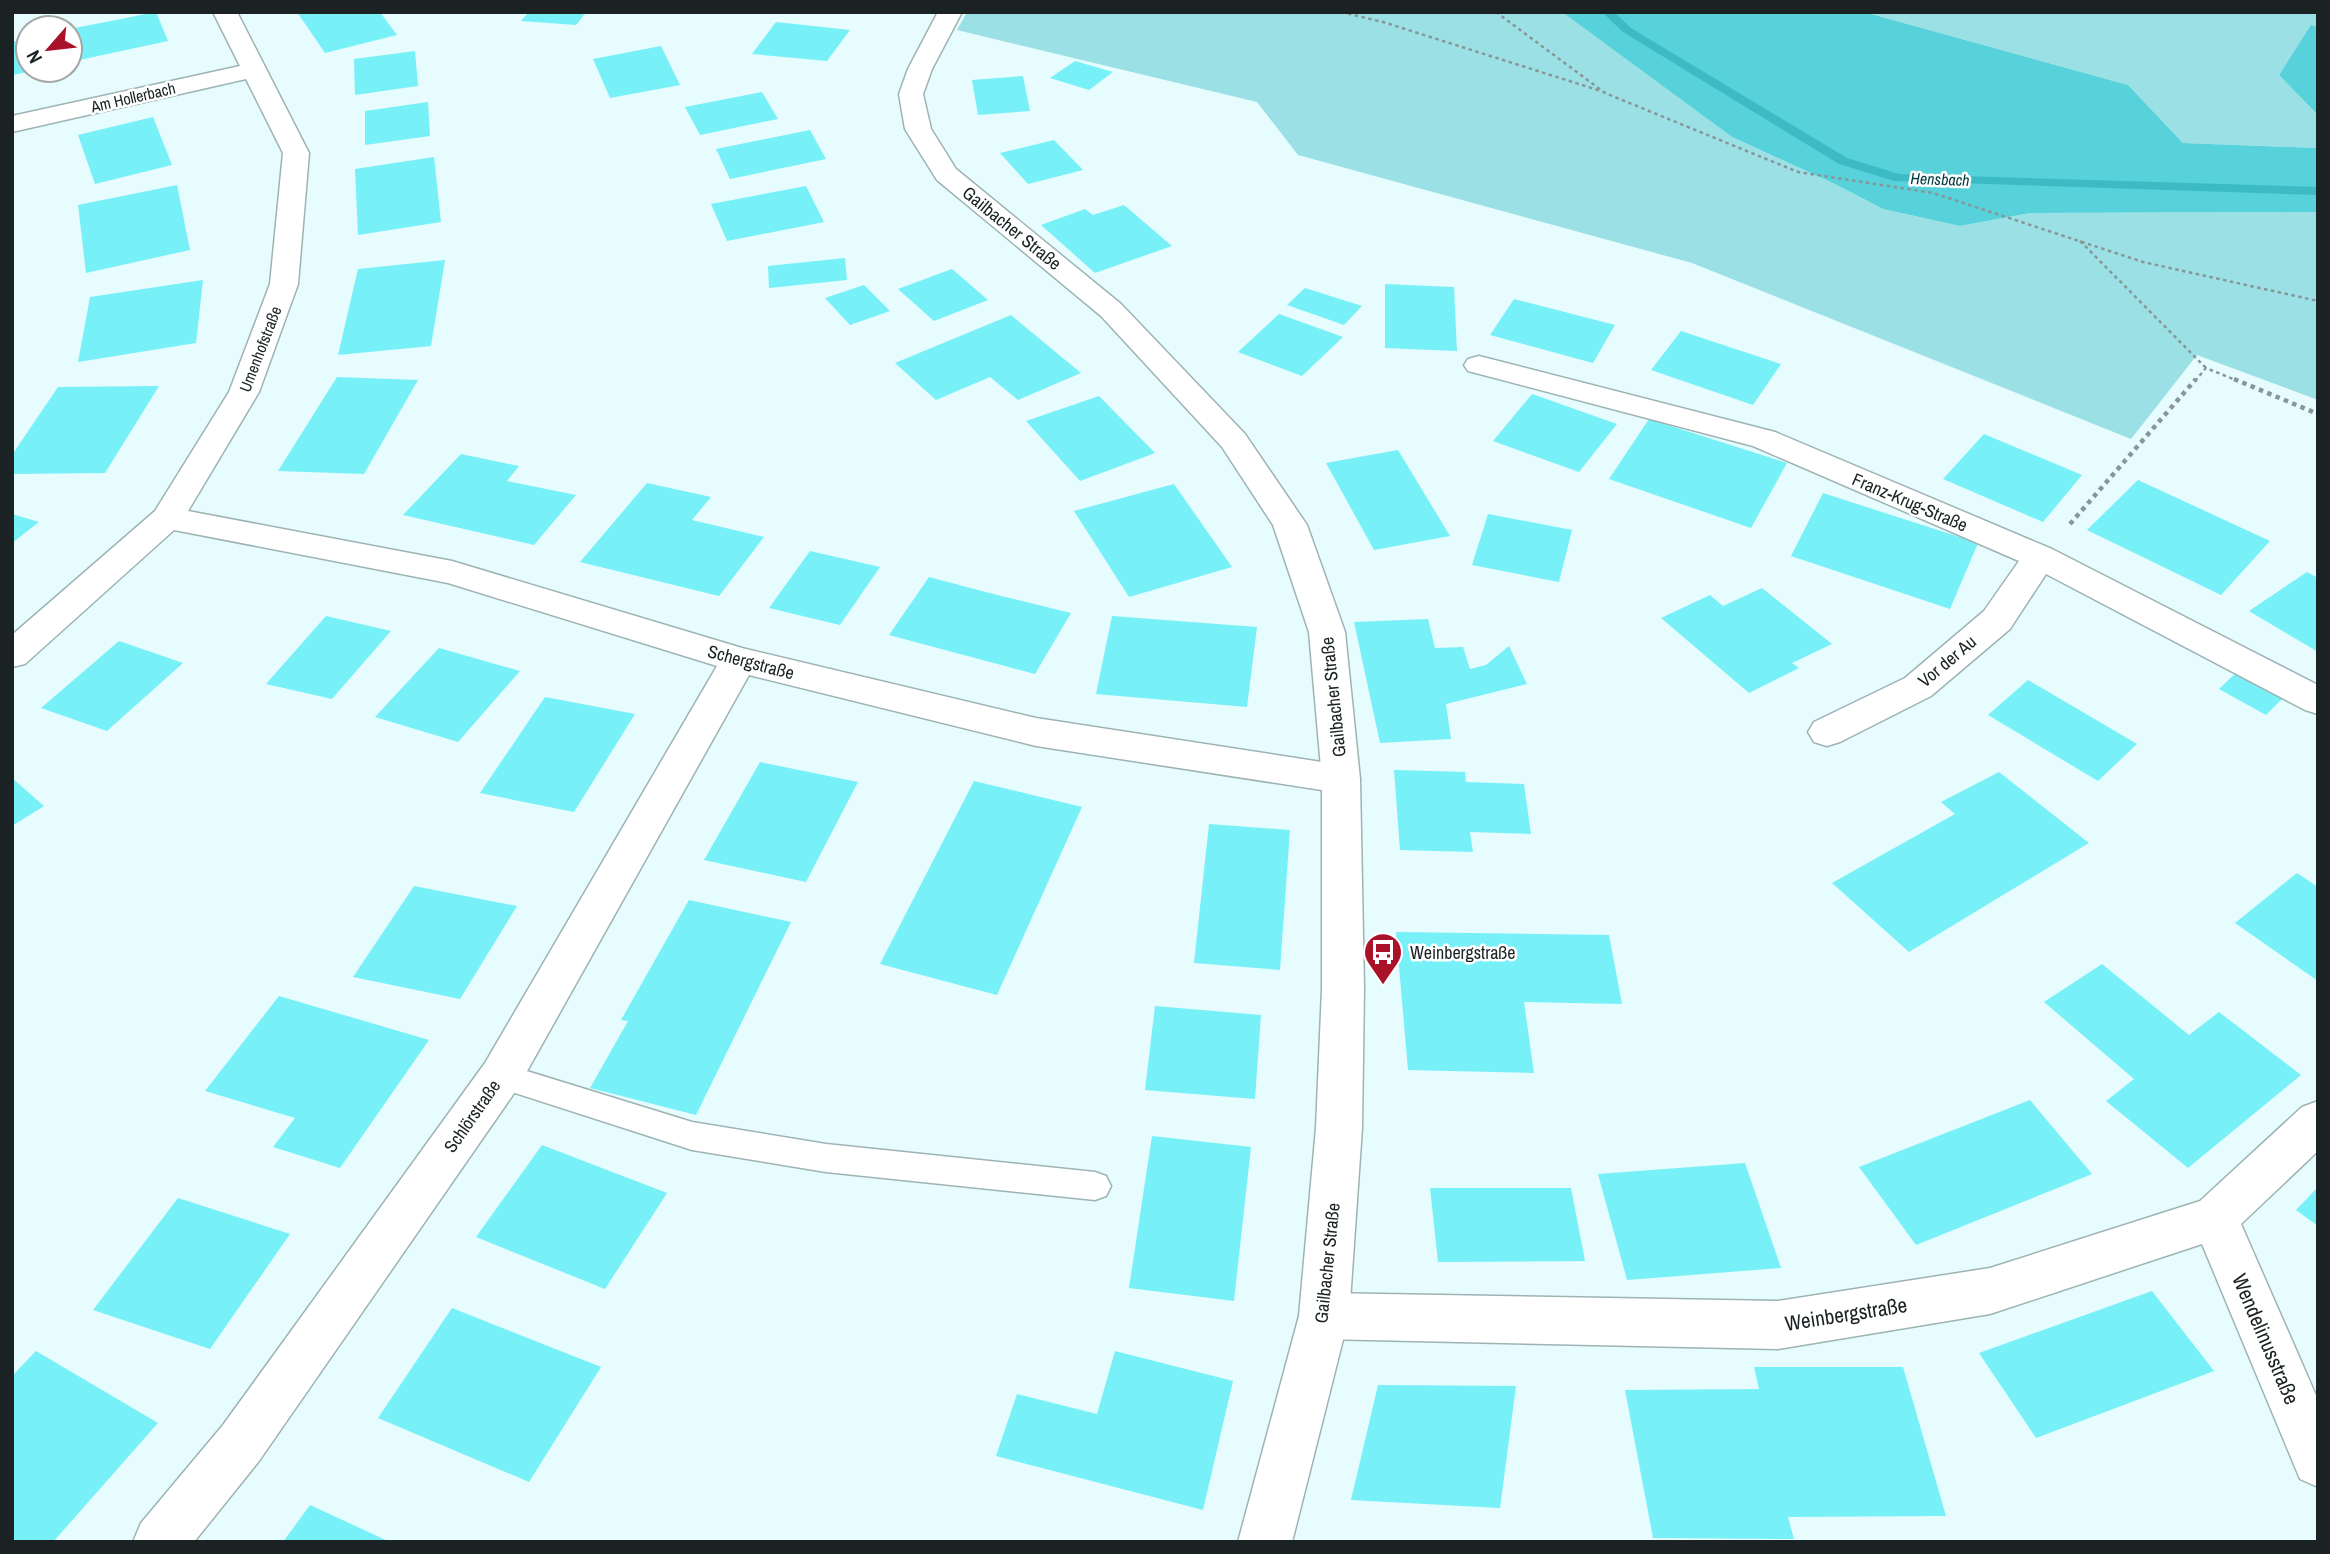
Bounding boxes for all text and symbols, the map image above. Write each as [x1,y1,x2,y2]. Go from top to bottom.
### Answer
north arrow [14,14,84,84]
text: N [20,46,48,68]
street label: Am Hollerbach [88,77,177,118]
water label: Hensbach [1910,167,1970,191]
street label: Gailbacher Straße [957,180,1067,276]
street label: Umenhofstraße [234,303,286,395]
street label: Franz-Krug-Straße [1848,466,1972,538]
street label: Vor der Au [1913,629,1981,693]
street label: Gailbacher Straße [1314,636,1352,758]
street label: Schergstraße [705,638,797,686]
bus stop icon: Weinbergstraße [1362,931,1404,986]
place label: Weinbergstraße [1410,940,1516,965]
street label: Schlörstraße [438,1075,506,1157]
street label: Gailbacher Straße [1308,1202,1346,1324]
street label: Wendelinusstraße [2225,1269,2307,1409]
street label: Weinbergstraße [1783,1290,1909,1338]

